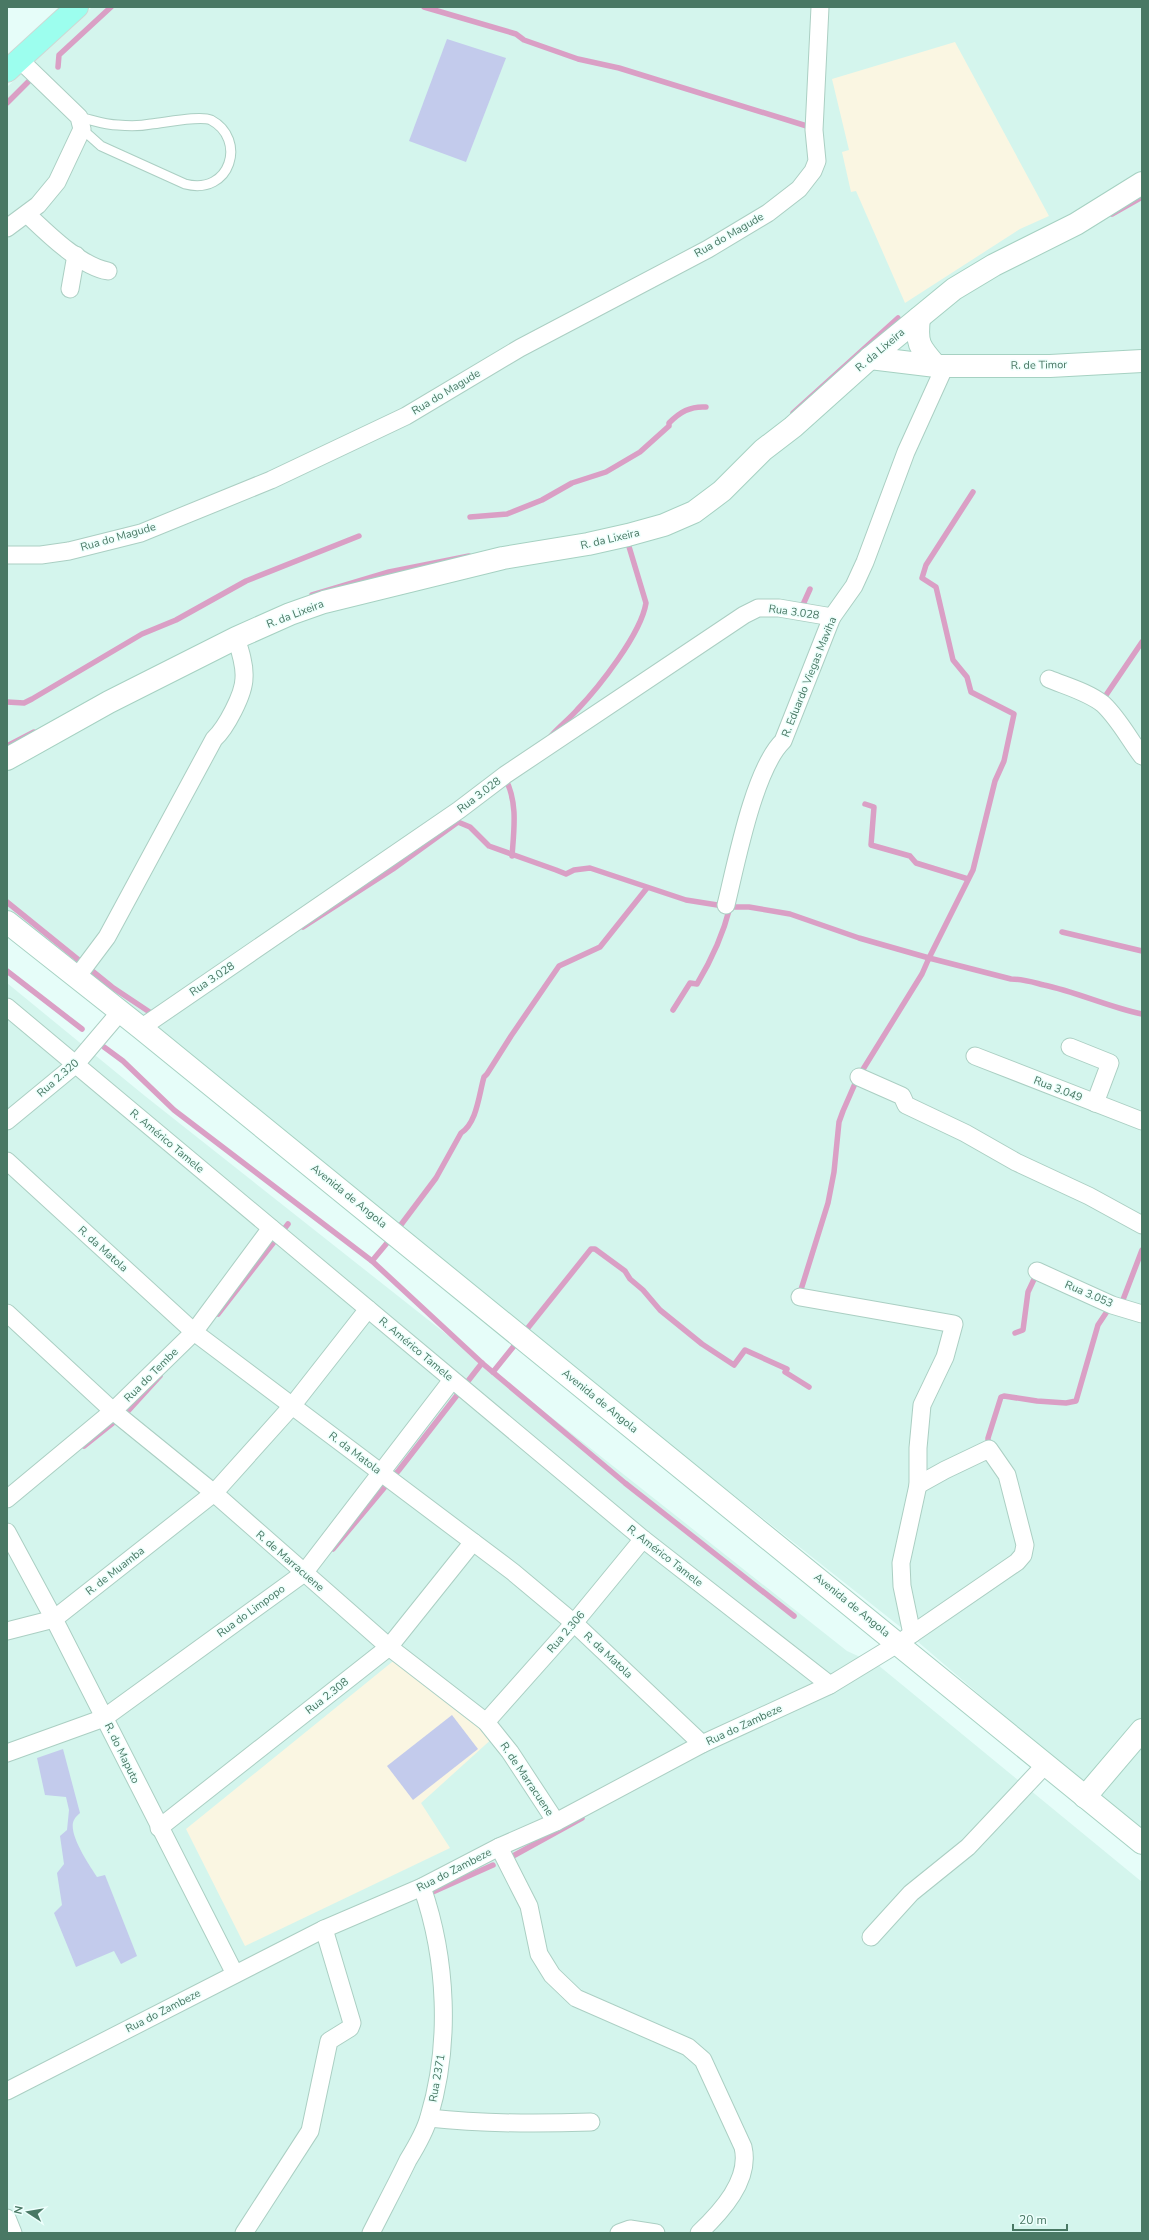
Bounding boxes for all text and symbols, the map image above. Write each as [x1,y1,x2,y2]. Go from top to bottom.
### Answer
street label: Rua do Magude [692,209,767,261]
street label: R. da Lixeira [852,325,908,375]
street label: R. de Timor [1011,357,1067,373]
street label: Rua do Magude [409,365,483,418]
street label: Rua do Magude [79,519,158,555]
street label: R. da Lixeira [579,525,641,553]
street label: R. da Lixeira [264,596,326,632]
street label: Rua 3.028 [768,601,821,623]
street label: R. Eduardo Viegas Maviha [778,614,840,739]
street label: Rua 3.028 [454,773,504,816]
street label: Rua 3.028 [187,958,238,1000]
street label: Rua 2.320 [34,1055,82,1100]
street label: Rua 3.049 [1031,1073,1085,1105]
street label: R. Américo Tamele [127,1106,207,1177]
street label: Avenida de Angola [308,1161,390,1232]
street label: R. da Matola [75,1223,131,1275]
street label: Rua 3.053 [1063,1277,1115,1311]
street label: R. Américo Tamele [376,1314,456,1385]
street label: Rua do Tembe [121,1345,181,1405]
street label: Avenida de Angola [559,1366,641,1437]
street label: R. da Matola [326,1428,384,1478]
street label: R. Américo Tamele [624,1522,706,1590]
street label: R. de Marracuene [253,1527,327,1595]
street label: R. de Muamba [82,1543,148,1599]
street label: Avenida de Angola [811,1570,893,1641]
street label: Rua do Limpopo [214,1581,288,1641]
street label: Rua 2.306 [544,1608,589,1656]
street label: R. da Matola [580,1628,636,1682]
street label: Rua 2.308 [302,1674,352,1718]
street label: Rua do Zambeze [704,1701,785,1749]
street label: R. do Maputo [101,1720,143,1786]
street label: R. de Marracuene [497,1739,557,1819]
street label: Rua do Zambeze [414,1845,494,1895]
street label: Rua do Zambeze [123,1986,203,2036]
street label: Rua 2371 [425,2053,449,2103]
north arrow [8,2192,48,2232]
text: N [11,2204,27,2216]
scale bar [1013,2206,1067,2232]
text: 20 m [1019,2212,1047,2228]

